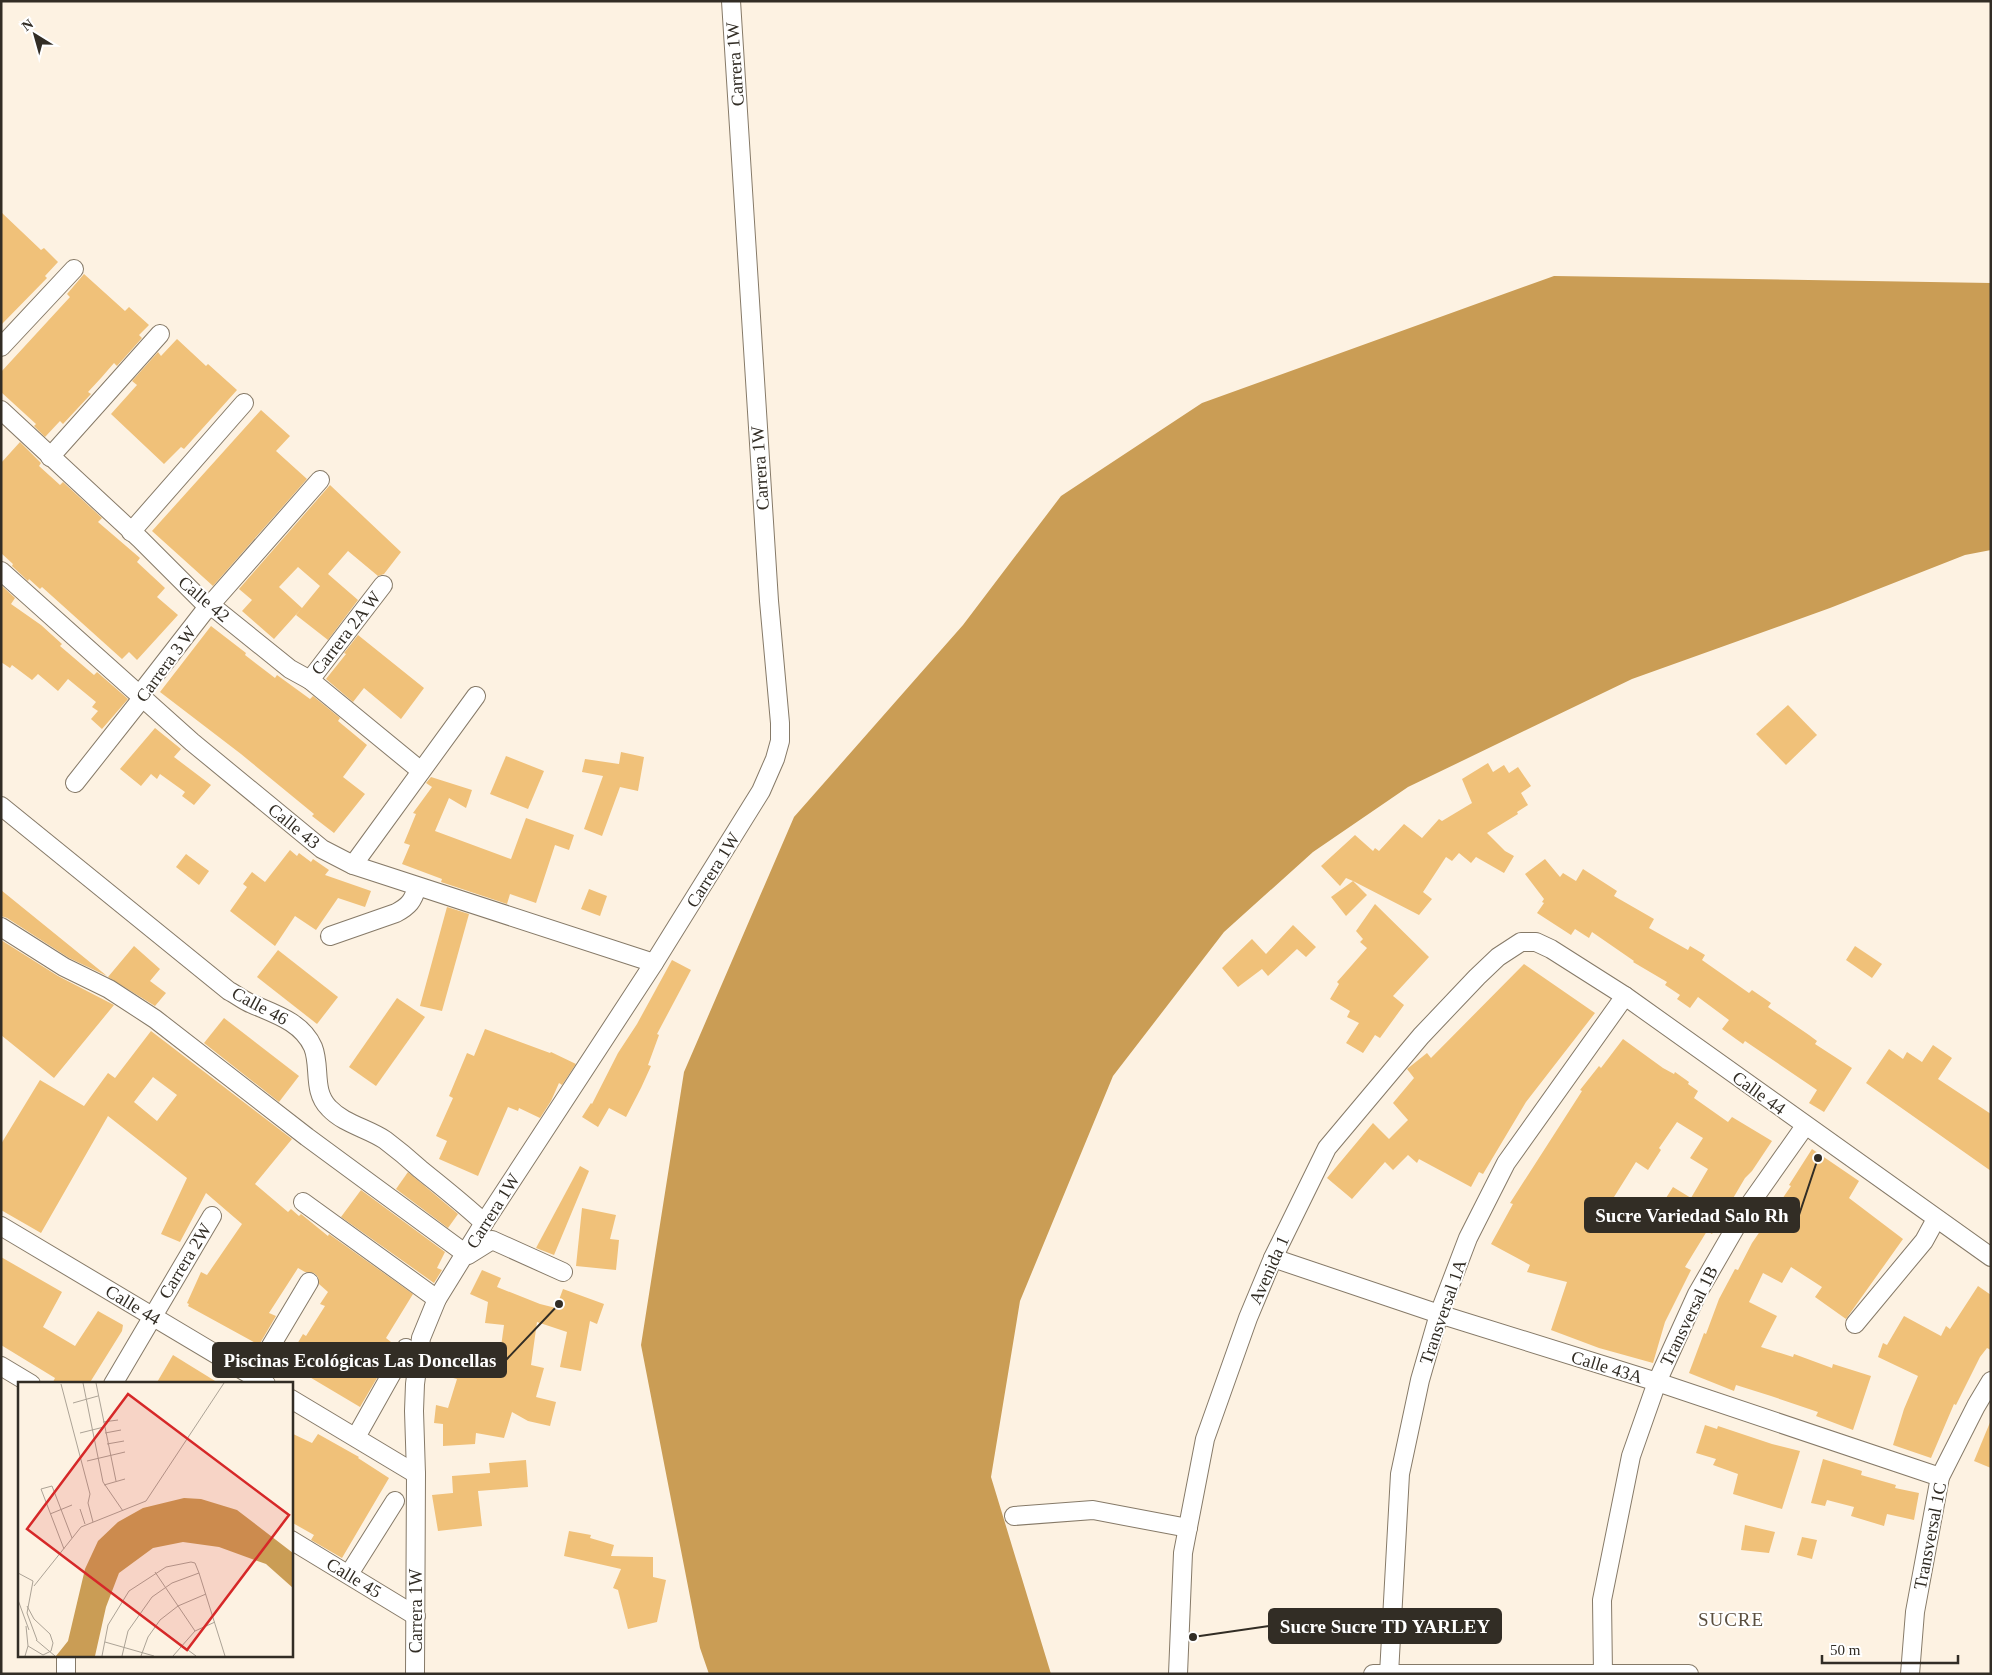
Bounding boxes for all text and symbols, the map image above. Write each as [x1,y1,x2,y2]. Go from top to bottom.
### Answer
north arrow [10,10,60,60]
text: N [19,16,36,34]
street label: Carrera 1W [722,21,748,107]
street label: Carrera 1W [747,425,773,511]
street label: Calle 42 [174,572,234,626]
street label: Carrera 2A W [307,587,385,679]
street label: Carrera 3 W [132,622,200,706]
street label: Calle 43 [264,799,324,853]
street label: Carrera 1W [682,829,744,911]
street label: Calle 46 [229,983,291,1029]
street label: Calle 44 [1729,1067,1789,1119]
street label: Carrera 1W [462,1170,524,1252]
callout: Sucre Variedad Salo Rh [1585,1198,1799,1232]
text: Sucre Variedad Salo Rh [1595,1205,1789,1226]
street label: Carrera 2W [155,1220,215,1302]
street label: Avenida 1 [1245,1233,1293,1307]
street label: Transversal 1A [1416,1257,1470,1367]
street label: Transversal 1B [1656,1263,1722,1369]
street label: Calle 44 [102,1281,164,1329]
callout: Piscinas Ecológicas Las Doncellas [213,1343,506,1377]
street label: Calle 43A [1569,1347,1645,1387]
text: Piscinas Ecológicas Las Doncellas [224,1350,496,1371]
inset map [18,1382,292,1658]
street label: Transversal 1C [1910,1481,1950,1591]
street label: Calle 45 [323,1554,385,1602]
street label: Carrera 1W [406,1569,426,1653]
callout: Sucre Sucre TD YARLEY [1269,1609,1501,1643]
district label: SUCRE [1698,1609,1764,1630]
text: Sucre Sucre TD YARLEY [1280,1616,1490,1637]
scale bar [1822,1632,1958,1664]
text: 50 m [1830,1642,1861,1658]

